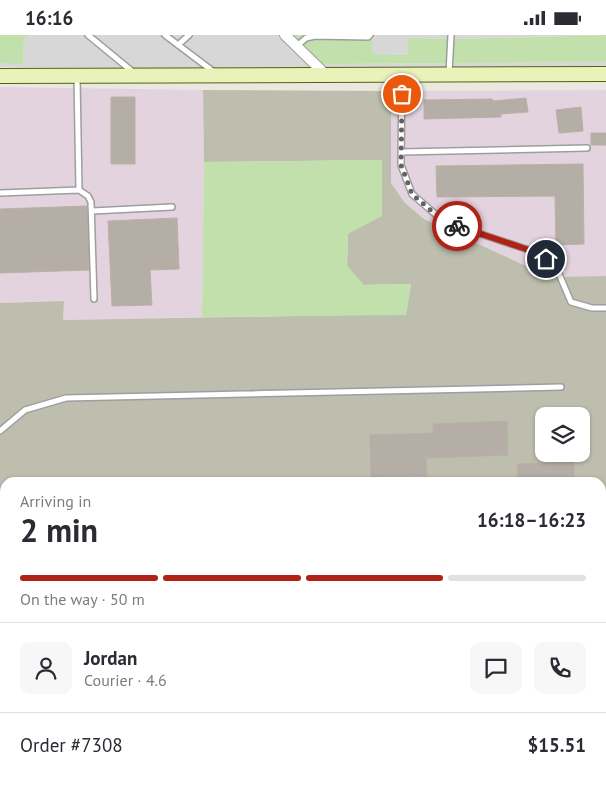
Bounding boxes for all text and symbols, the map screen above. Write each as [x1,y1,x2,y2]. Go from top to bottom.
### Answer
text: 16:16 [25,6,73,30]
pin [381,73,423,115]
icon: bag [388,80,416,108]
courier [432,201,482,251]
icon: bike [443,212,471,240]
pin [525,238,567,280]
icon: home [532,245,560,273]
map controls [535,407,590,462]
button: layers [535,407,590,462]
text: Arriving in [20,491,91,511]
text: 16:18–16:23 [477,508,586,532]
text: 2 min [20,509,98,551]
text: On the way · 50 m [20,589,145,609]
button: person [20,642,72,694]
button: chat [470,642,522,694]
button: phone [534,642,586,694]
text: Jordan [84,646,137,670]
text: Courier · 4.6 [84,670,167,690]
text: Order #7308 [20,733,123,757]
text: $15.51 [527,733,586,757]

